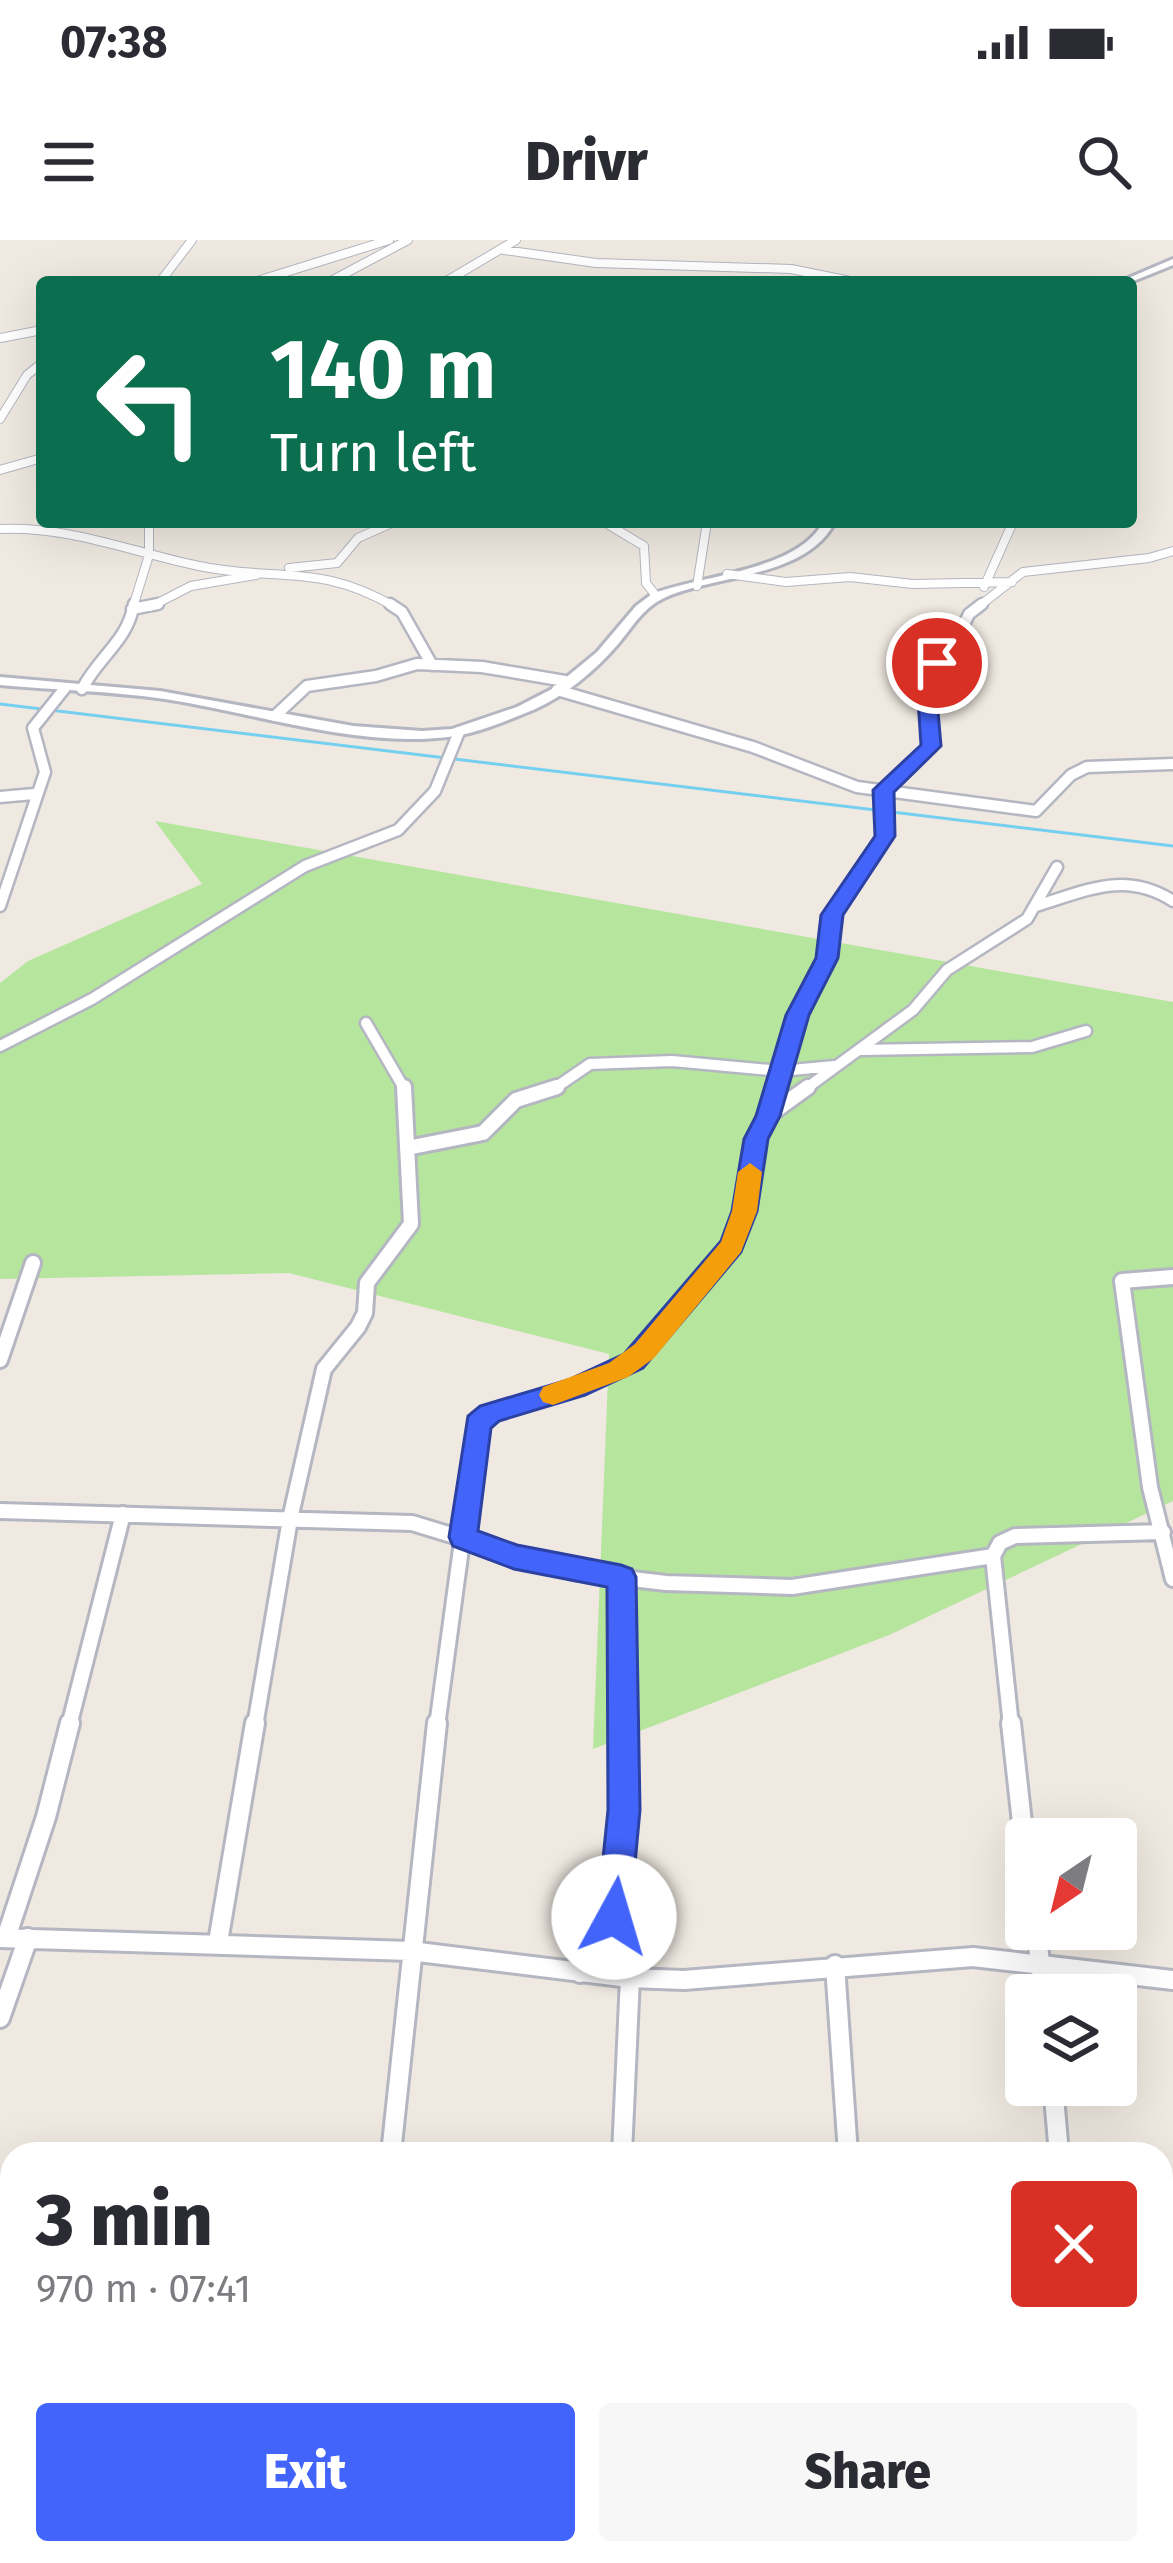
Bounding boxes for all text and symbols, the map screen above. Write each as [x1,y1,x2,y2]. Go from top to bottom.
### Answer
text: 07:38 [60,15,168,69]
icon: menu [36,129,102,195]
icon: search [1071,129,1137,195]
text: Drivr [525,130,648,194]
text: 140 m [270,319,496,420]
icon: left [72,324,228,480]
text: Turn left [270,421,477,485]
pin [886,612,988,714]
icon: arrive [904,630,970,696]
north arrow [1005,1818,1137,1950]
map controls [1005,1818,1137,2106]
position arrow [551,1854,677,1980]
button: layers [1005,1974,1137,2106]
text: 3 min [36,2178,213,2264]
button: close [1011,2181,1137,2307]
text: 970 m · 07:41 [36,2266,251,2312]
button: Exit [36,2403,575,2541]
button: Share [599,2403,1137,2541]

